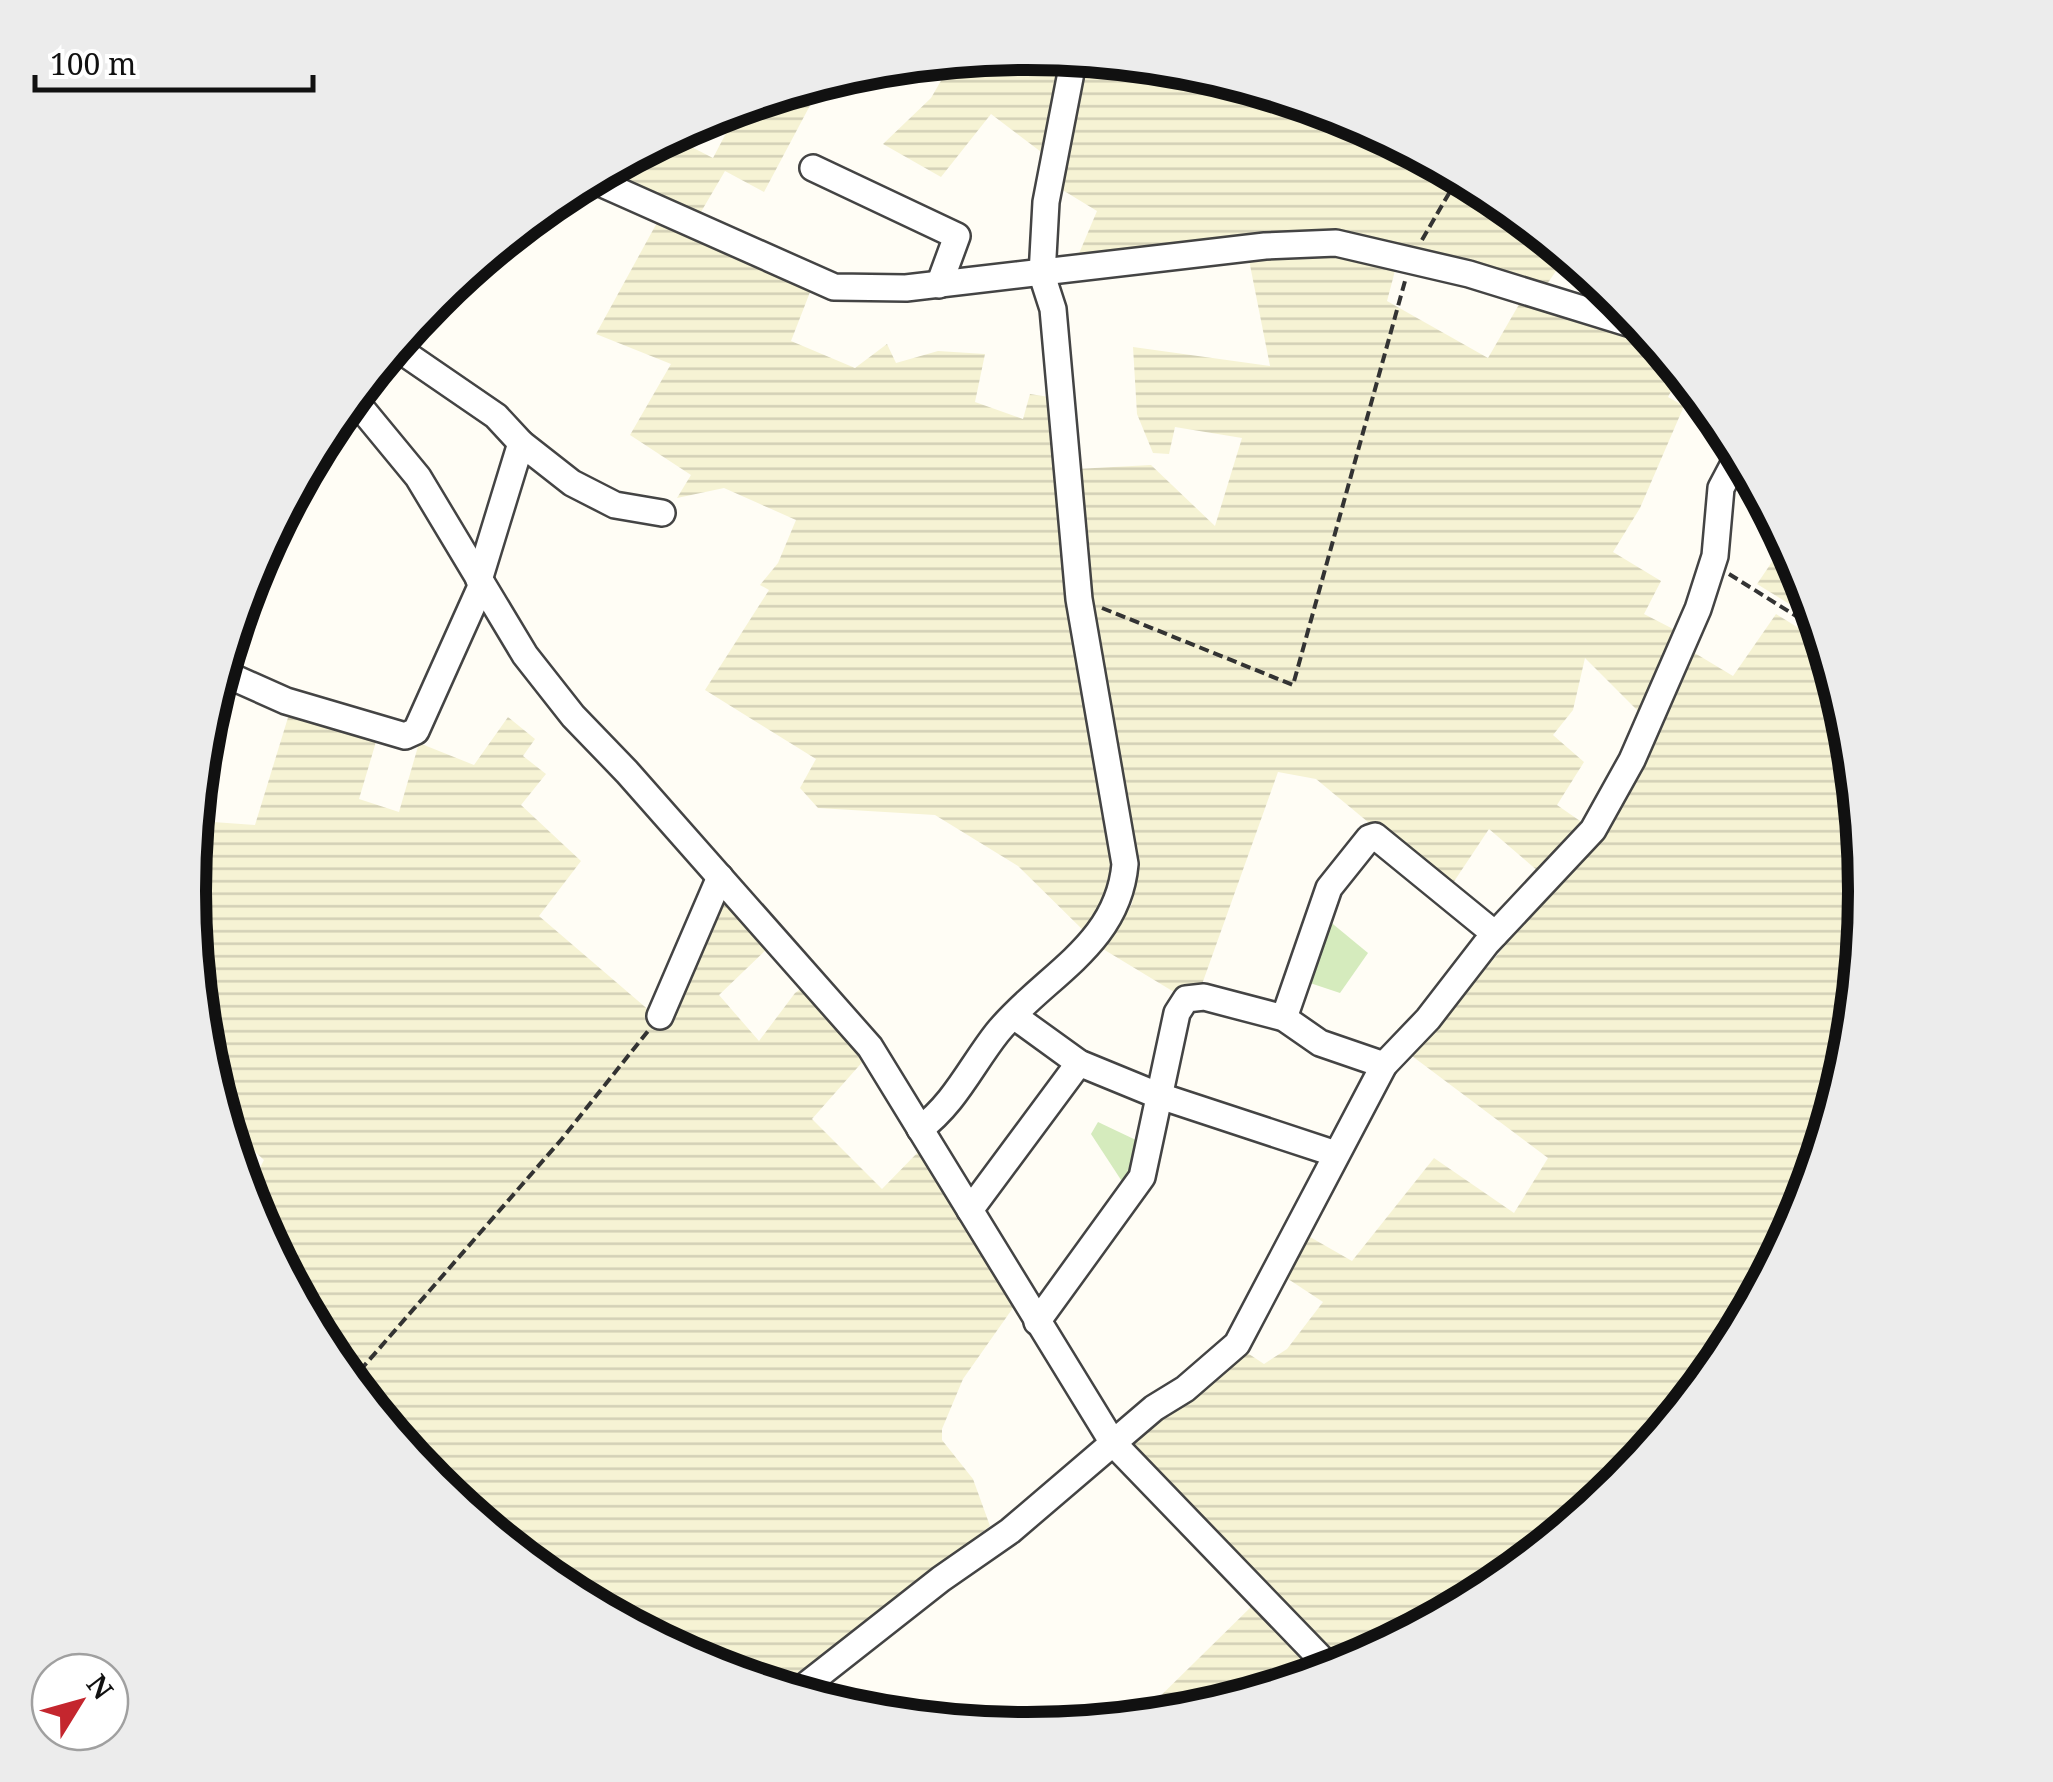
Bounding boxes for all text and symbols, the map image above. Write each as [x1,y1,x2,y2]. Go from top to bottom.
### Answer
scale bar [35,30,312,92]
text: 100 m [50,43,136,84]
north arrow [30,1652,130,1752]
text: N [79,1666,123,1707]

